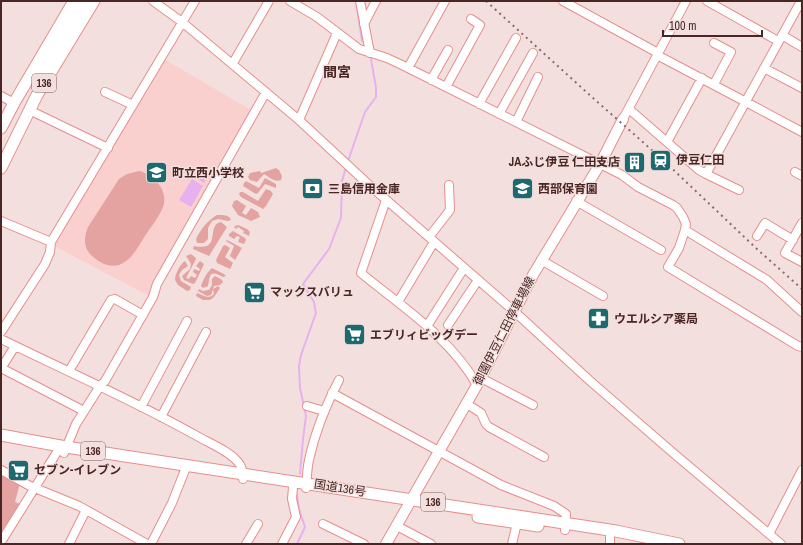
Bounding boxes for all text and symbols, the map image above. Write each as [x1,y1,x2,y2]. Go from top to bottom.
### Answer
scale bar [663,12,762,38]
text: 100 m [669,18,696,34]
district label: 間宮 [323,63,351,81]
road number: 136 [32,74,56,92]
station icon: 伊豆仁田 [648,147,674,173]
building icon: JAふじ伊豆 仁田支店 [622,149,648,175]
place label: 伊豆仁田 [676,152,724,168]
place label: JAふじ伊豆 仁田支店 [509,154,620,170]
school or university icon: 町立西小学校 [144,160,170,186]
place label: 町立西小学校 [172,165,244,181]
bank icon: 三島信用金庫 [300,176,326,202]
school or university icon: 西部保育園 [509,176,535,202]
place label: 三島信用金庫 [328,181,400,197]
place label: 西部保育園 [538,181,598,197]
street label: 御園伊豆仁田停車場線 [470,274,538,388]
supermarket icon: マックスバリュ [241,279,267,305]
place label: マックスバリュ [270,284,354,300]
pharmacy icon: ウエルシア薬局 [585,306,611,332]
place label: ウエルシア薬局 [614,311,698,327]
supermarket icon: エブリィビッグデー [342,322,368,348]
place label: エブリィビッグデー [370,327,478,343]
road number: 136 [81,442,105,460]
supermarket icon: セブン-イレブン [5,457,31,483]
place label: セブン-イレブン [34,462,121,478]
street label: 国道136号 [313,476,367,500]
road number: 136 [421,493,445,511]

